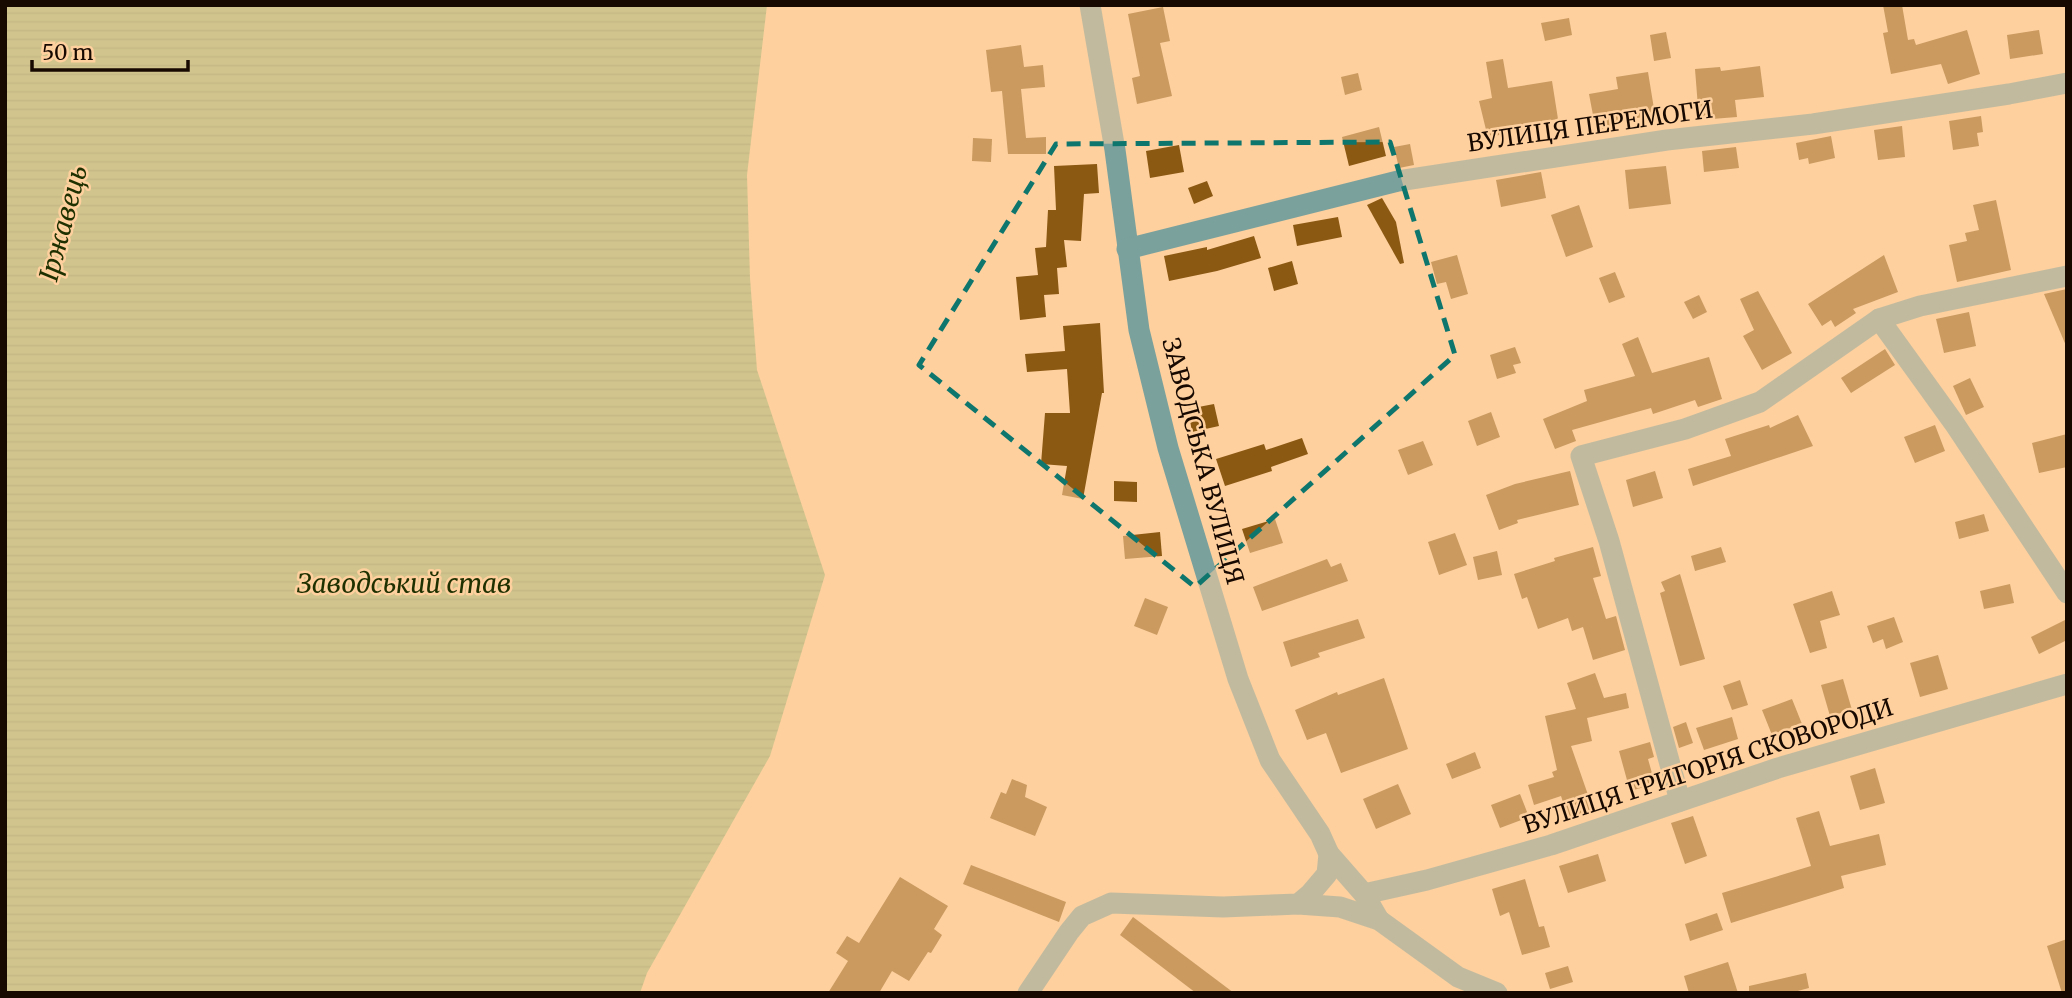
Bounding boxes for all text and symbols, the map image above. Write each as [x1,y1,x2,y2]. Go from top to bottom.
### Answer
scale bar [32,28,187,72]
text: 50 m [42,39,93,66]
street label: ВУЛИЦЯ ПЕРЕМОГИ [1465,93,1715,159]
water label: Іржавець [32,161,94,285]
street label: ЗАВОДСЬКА ВУЛИЦЯ [1155,334,1251,588]
water label: Заводський став [297,567,512,600]
street label: ВУЛИЦЯ ГРИГОРІЯ СКОВОРОДИ [1519,691,1897,841]

